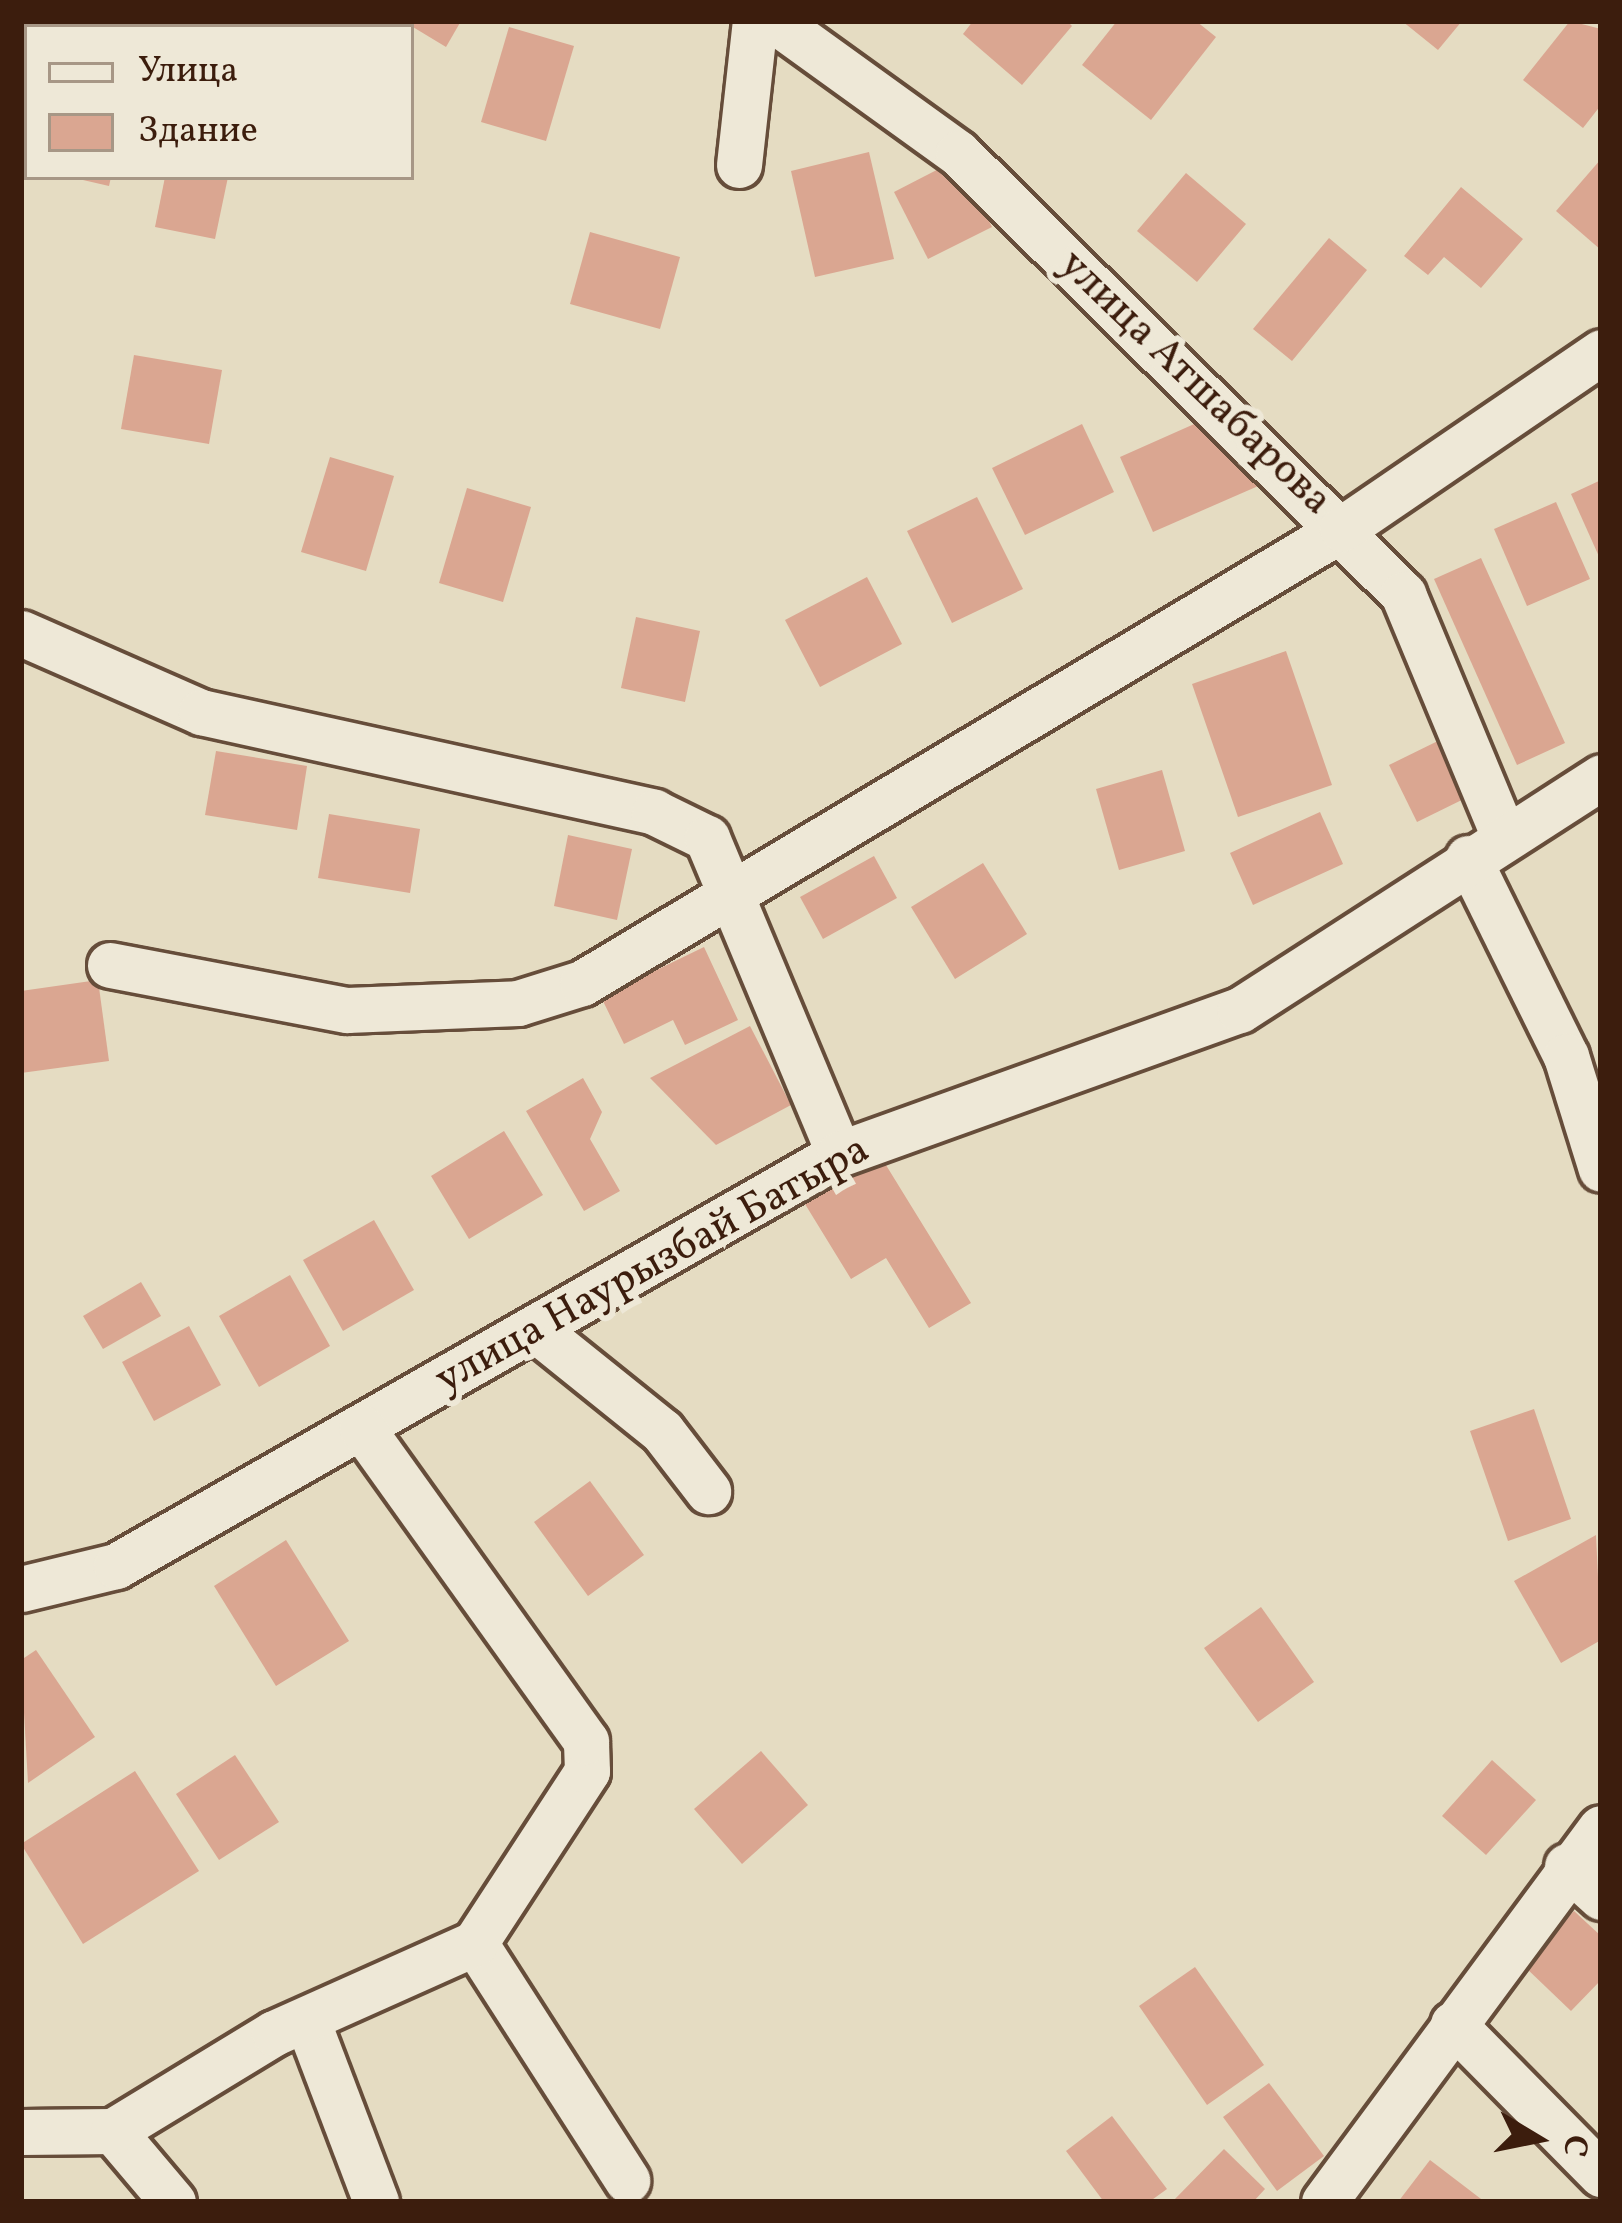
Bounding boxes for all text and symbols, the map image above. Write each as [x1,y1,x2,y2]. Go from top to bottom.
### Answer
legend [24,24,414,180]
text: Улица [138,47,238,97]
text: Здание [138,107,258,157]
street label: улица Атшабарова [1047,241,1341,527]
street label: улица Наурызбай Батыра [427,1126,879,1406]
north arrow [1478,2079,1598,2199]
text: С [1549,2131,1598,2160]

